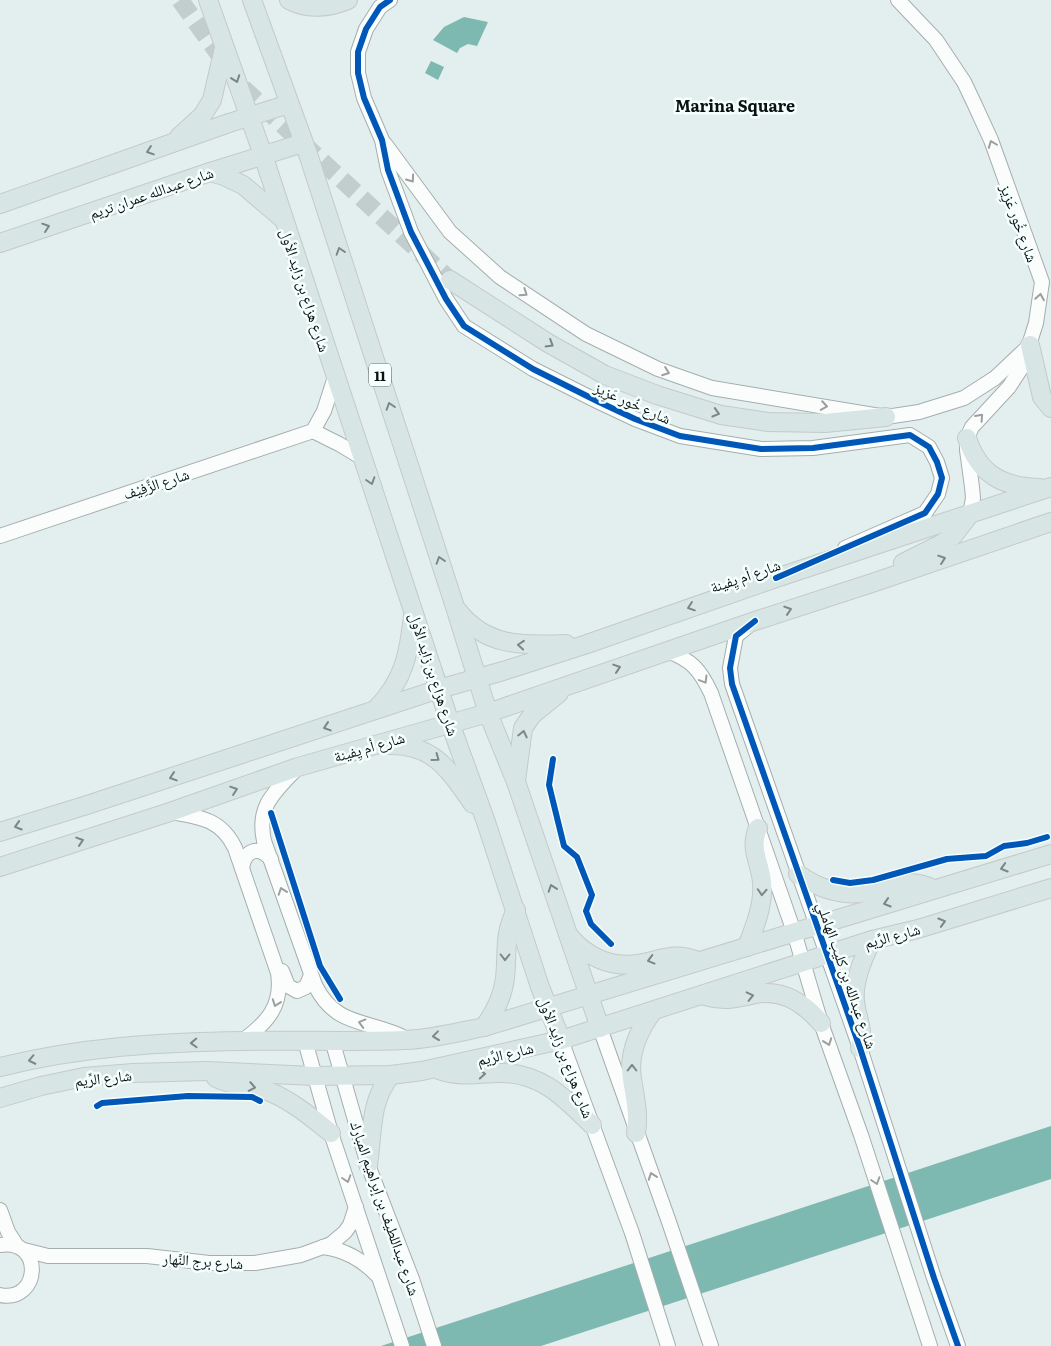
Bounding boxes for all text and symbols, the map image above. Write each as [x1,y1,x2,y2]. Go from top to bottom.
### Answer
one-way arrow [230,74,240,83]
district label: Marina Square [675,93,795,117]
one-way arrow [988,140,998,149]
one-way arrow [146,145,154,155]
street label: شارع عبدالله عمران تريم [86,160,216,224]
one-way arrow [405,173,413,182]
street label: شارع خُور عَزِيز [994,180,1045,266]
one-way arrow [42,223,50,233]
street label: شارع هزاع بن زايد الأول [275,225,337,355]
one-way arrow [336,248,346,256]
one-way arrow [519,287,528,296]
one-way arrow [1034,293,1044,302]
one-way arrow [545,338,554,348]
road number: 11 [369,364,391,386]
one-way arrow [661,366,670,376]
street label: شارع خُور عَزِيز [590,374,675,430]
one-way arrow [821,400,829,411]
one-way arrow [386,402,396,410]
one-way arrow [711,408,719,418]
one-way arrow [974,414,983,423]
street label: شارع الزَّفِيْف [120,461,192,504]
one-way arrow [366,476,376,485]
street label: شارع أم يِفينة [707,552,784,599]
one-way arrow [937,555,946,565]
one-way arrow [436,557,446,565]
one-way arrow [687,601,696,611]
one-way arrow [783,606,791,616]
street label: شارع هزاع بن زايد الأول [404,609,466,739]
one-way arrow [516,639,524,650]
one-way arrow [612,663,621,673]
one-way arrow [697,675,707,684]
one-way arrow [324,721,332,731]
street label: شارع أم يِفينة [331,725,408,768]
one-way arrow [517,730,528,739]
one-way arrow [430,752,440,761]
one-way arrow [169,771,178,781]
one-way arrow [229,785,238,795]
one-way arrow [14,821,23,831]
one-way arrow [75,837,83,847]
one-way arrow [1001,862,1009,872]
one-way arrow [548,885,558,893]
one-way arrow [278,887,288,896]
one-way arrow [756,889,767,897]
street label: شارع عبدالله بن كليب الهاملي [810,898,884,1052]
one-way arrow [884,898,892,908]
street label: شارع الرِّيم [861,916,923,954]
one-way arrow [937,917,945,927]
one-way arrow [500,954,510,961]
one-way arrow [647,955,655,965]
one-way arrow [745,991,754,1002]
street label: شارع هزاع بن زايد الأول [533,993,601,1121]
one-way arrow [272,998,282,1006]
one-way arrow [357,1018,366,1029]
one-way arrow [432,1030,440,1041]
street label: شارع الرِّيم [474,1035,536,1071]
one-way arrow [822,1037,832,1046]
one-way arrow [189,1038,197,1048]
one-way arrow [28,1054,37,1065]
street label: شارع الرِّيم [73,1063,133,1091]
one-way arrow [627,1063,637,1071]
one-way arrow [478,1069,486,1080]
one-way arrow [248,1081,257,1092]
street label: شارع عبداللطيف بن إبراهيم المبارك [345,1117,427,1299]
one-way arrow [648,1172,658,1181]
one-way arrow [341,1174,351,1183]
one-way arrow [871,1177,881,1185]
street label: شارع برج النَّهار [161,1246,244,1274]

